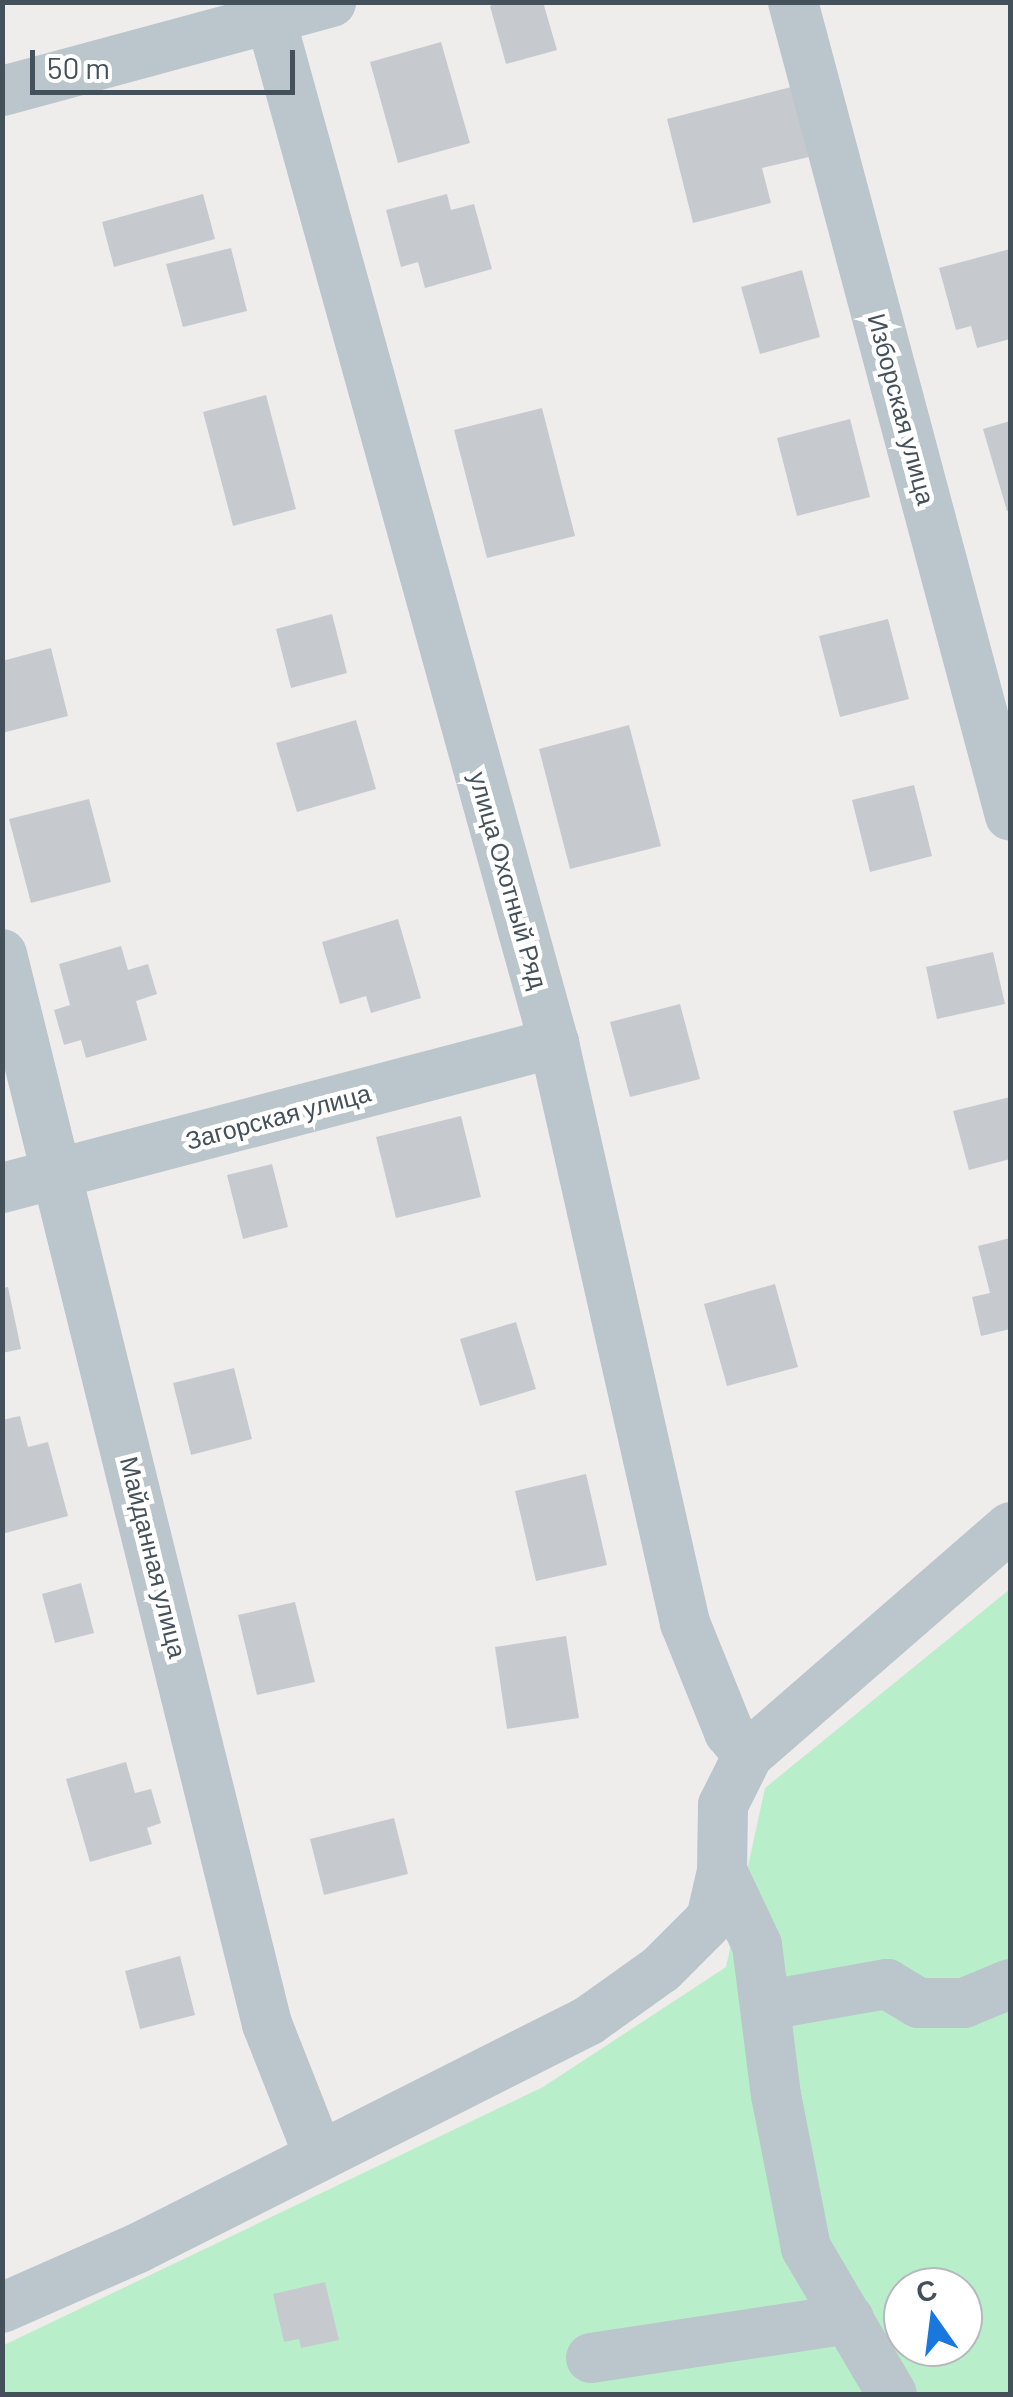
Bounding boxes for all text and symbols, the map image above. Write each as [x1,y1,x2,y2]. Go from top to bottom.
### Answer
scale bar [35,30,300,92]
text: 50 m [47,49,110,85]
street label: Изборская улица [862,310,942,508]
street label: улица Охотный Ряд [464,768,554,992]
street label: Загорская улица [182,1077,374,1155]
street label: Майданная улица [114,1453,194,1661]
north arrow [883,2267,983,2367]
text: С [912,2271,940,2309]

